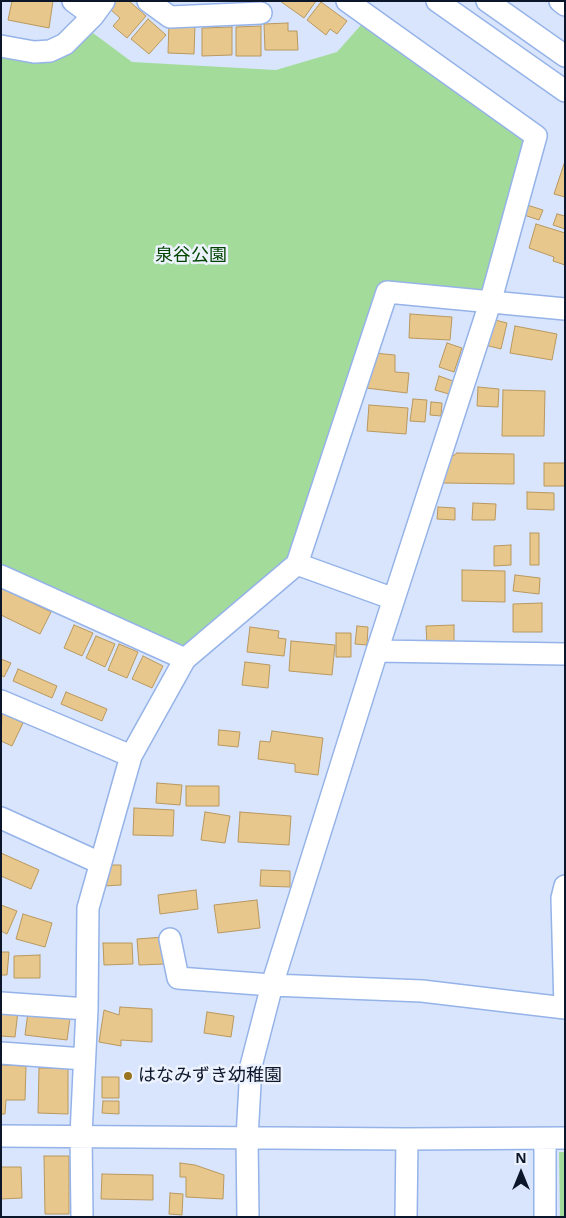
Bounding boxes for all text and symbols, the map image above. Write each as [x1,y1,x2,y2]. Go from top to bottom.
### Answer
park label: 泉谷公園 [155,245,227,267]
place label: はなみずき幼稚園 [138,1065,282,1087]
marker: はなみずき幼稚園 [122,1070,134,1082]
north arrow [496,1148,546,1198]
text: N [515,1148,527,1167]

